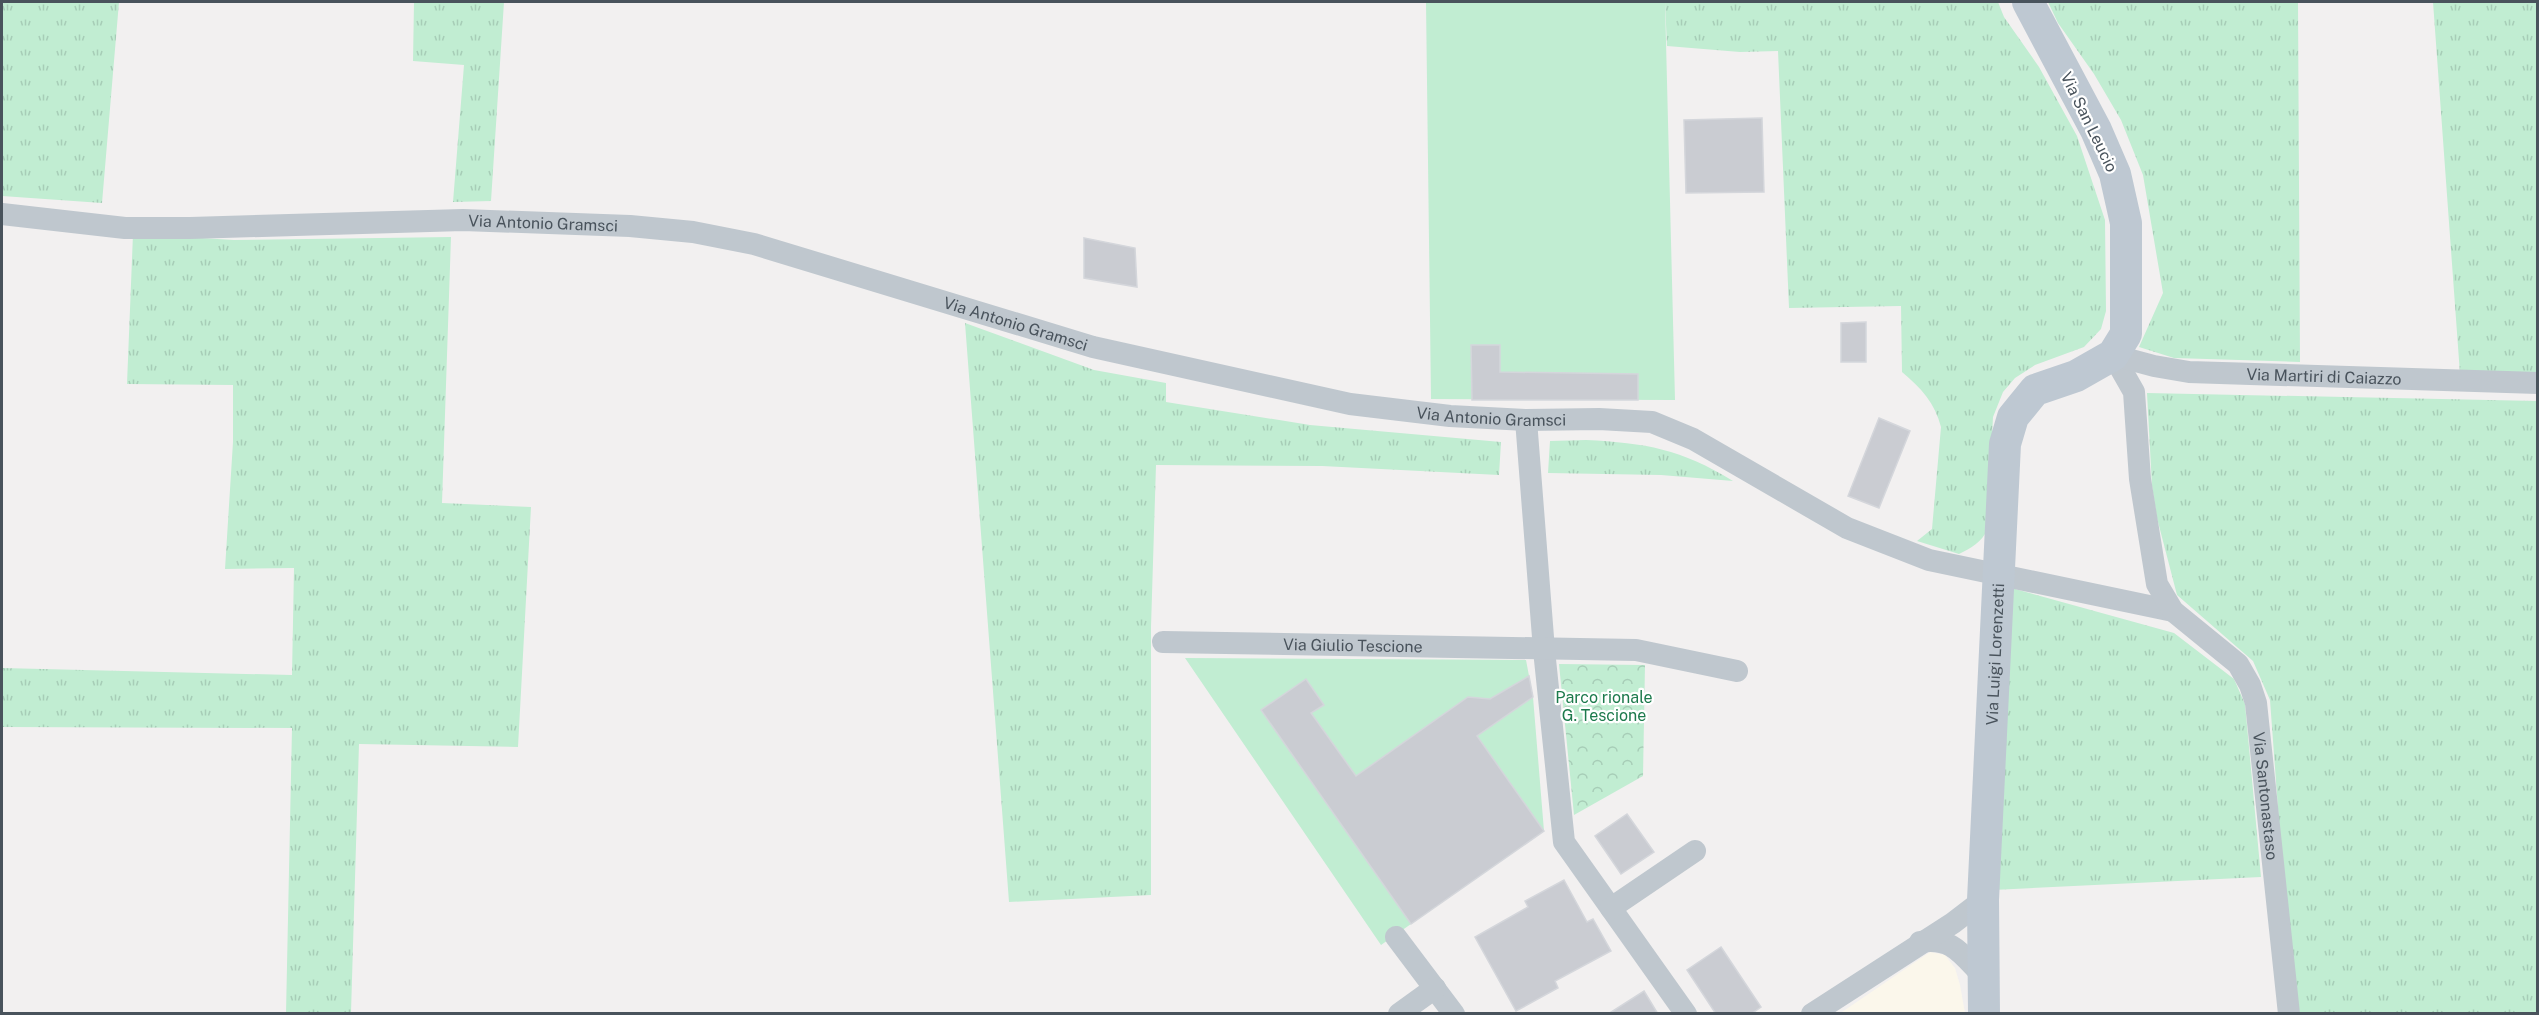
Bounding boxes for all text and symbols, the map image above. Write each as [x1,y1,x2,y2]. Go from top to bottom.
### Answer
street label: Via San Leucio [2057,69,2121,175]
street label: Via Antonio Gramsci [468,211,618,235]
street label: Via Antonio Gramsci [941,293,1090,354]
street label: Via Martiri di Caiazzo [2246,364,2402,388]
street label: Via Antonio Gramsci [1415,403,1566,430]
street label: Via Luigi Lorenzetti [1982,583,2008,726]
street label: Via Giulio Tescione [1283,635,1423,656]
park label: Parco rionale G. Tescione [1555,688,1653,725]
street label: Via Santonastaso [2250,731,2282,861]

